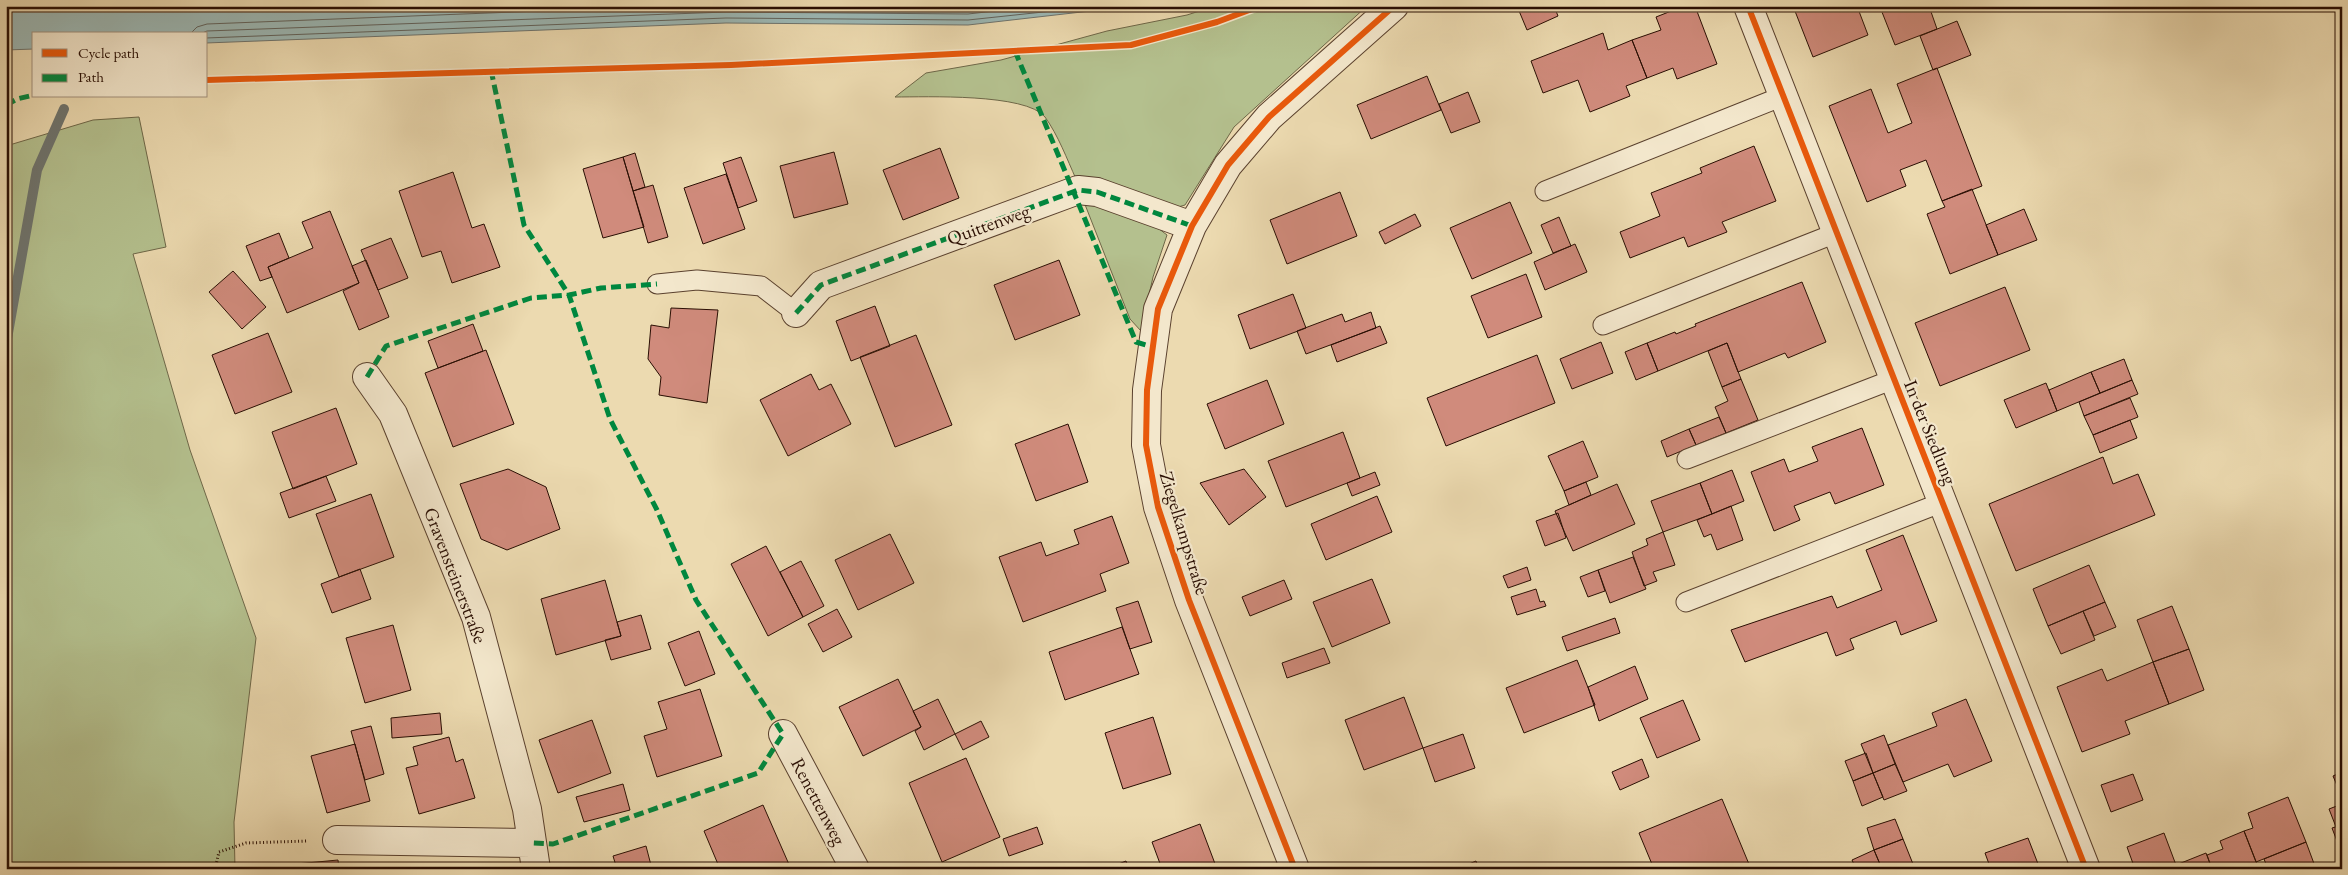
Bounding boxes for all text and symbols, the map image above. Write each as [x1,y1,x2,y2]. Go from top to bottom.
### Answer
legend [32,32,208,98]
text: Cycle path [78,43,140,62]
text: Path [78,67,104,86]
street label: Quittenweg [943,198,1034,251]
street label: In der Siedlung [1898,376,1963,489]
street label: Ziegelkampstraße [1154,468,1215,598]
street label: Gravensteinerstraße [418,504,493,647]
street label: Renettenweg [785,753,852,850]

